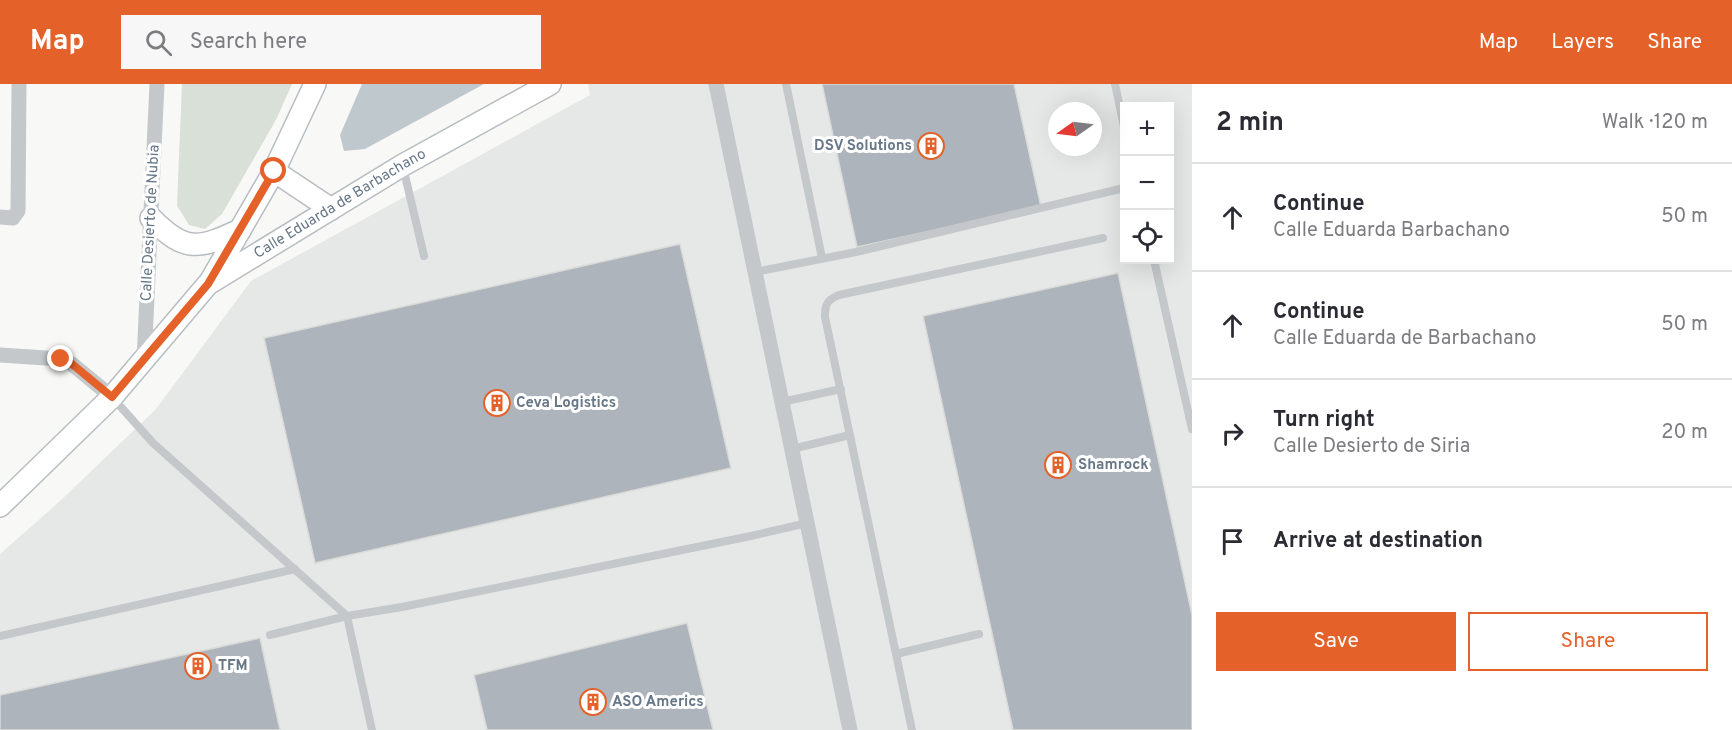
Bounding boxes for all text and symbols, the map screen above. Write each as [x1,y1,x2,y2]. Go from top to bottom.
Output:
search box [121,15,541,69]
text: Map [30,24,85,60]
icon: search [142,26,175,59]
text: Search here [190,29,307,56]
text: Map [1479,29,1518,56]
text: Layers [1551,29,1614,56]
text: Share [1647,29,1702,56]
north arrow [1048,102,1102,156]
map controls [1120,102,1174,264]
button: + [1120,102,1174,156]
text: 2 min [1216,107,1284,140]
text: Walk · 120 m [1602,110,1708,136]
building icon: DSV Solutions [916,131,946,161]
place label: DSV Solutions [814,137,912,156]
street label: Calle Desierto de Nubia [137,144,165,302]
street label: Calle Eduarda de Barbachano [250,145,429,263]
button: − [1120,156,1174,210]
route start [260,157,286,183]
text: Continue [1273,191,1364,218]
icon: ahead [1216,201,1249,234]
text: 50 m [1661,204,1708,230]
button: locate [1120,210,1174,264]
text: Calle Eduarda Barbachano [1273,218,1510,244]
text: Continue [1273,299,1364,326]
icon: ahead [1216,309,1249,342]
text: 50 m [1661,312,1708,338]
text: Calle Eduarda de Barbachano [1273,326,1537,352]
route end [47,345,73,371]
building icon: Ceva Logistics [482,388,512,418]
place label: Ceva Logistics [516,394,616,413]
text: Turn right [1273,407,1375,434]
icon: right [1216,417,1249,450]
text: 20 m [1661,420,1708,446]
text: Calle Desierto de Siria [1273,434,1470,460]
building icon: Shamrock [1043,450,1073,480]
place label: Shamrock [1078,456,1149,475]
icon: arrive [1216,525,1249,558]
text: Arrive at destination [1273,528,1483,555]
button: Save [1216,612,1456,671]
button: Share [1468,612,1708,671]
building icon: TFM [183,651,213,681]
place label: TFM [218,657,248,676]
building icon: ASO Americs [578,687,608,717]
place label: ASO Americs [612,693,704,712]

